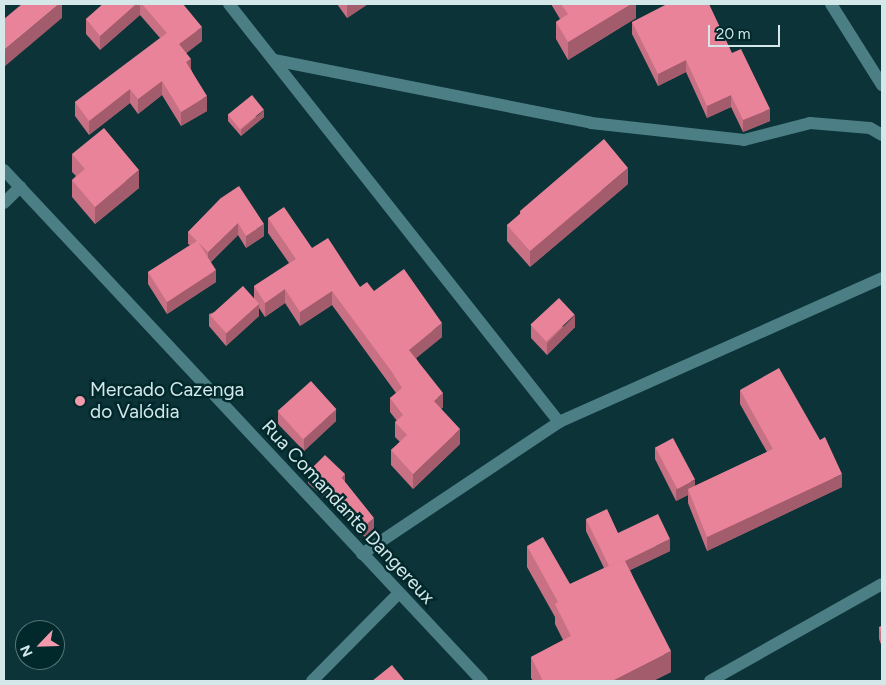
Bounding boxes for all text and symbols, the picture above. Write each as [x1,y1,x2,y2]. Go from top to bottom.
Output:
scale bar [711,15,784,47]
text: 20 m [716,25,750,43]
place label: Mercado Cazenga do Valódia [90,379,244,423]
marker: Mercado Cazenga do Valódia [74,395,86,407]
street label: Rua Comandante Dangereux [257,415,439,609]
north arrow [15,620,65,670]
text: N [17,643,37,659]

